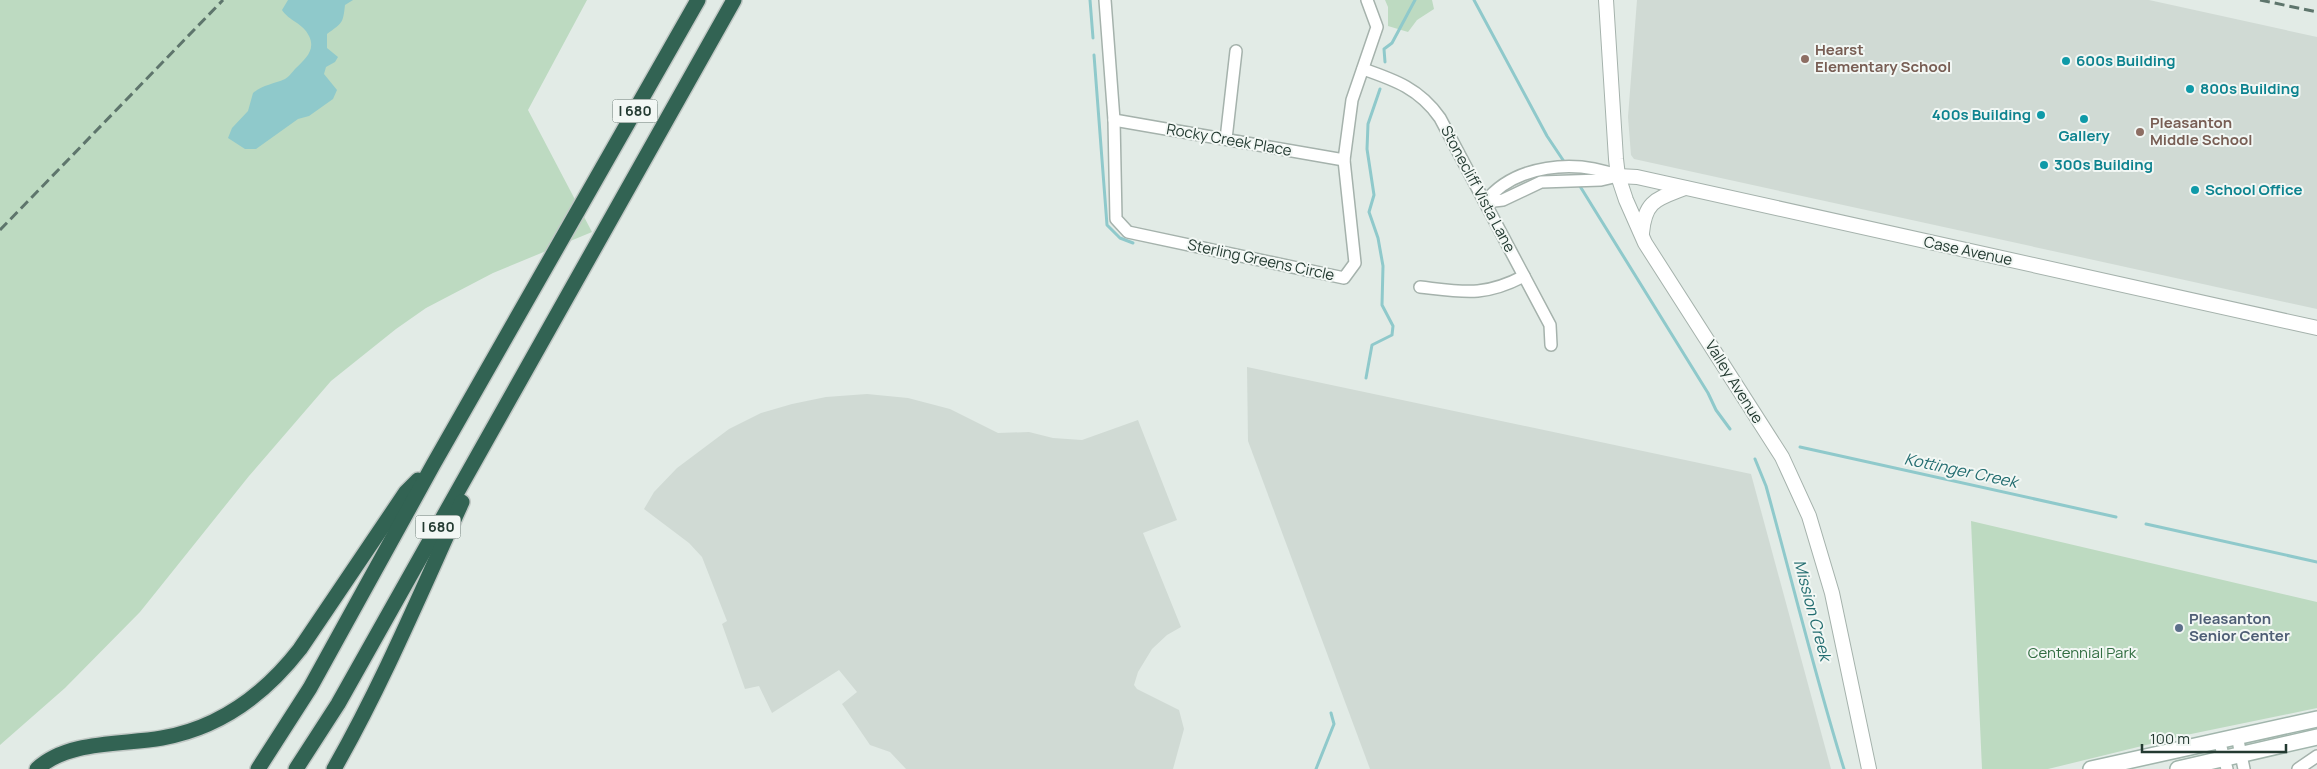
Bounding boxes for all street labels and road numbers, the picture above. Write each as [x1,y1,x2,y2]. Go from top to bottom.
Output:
road number: I 680 [612,100,658,122]
street label: Rocky Creek Place [1165,118,1294,161]
street label: Stonecliff Vista Lane [1436,122,1521,256]
street label: Case Avenue [1922,231,2015,270]
street label: Sterling Greens Circle [1186,234,1337,285]
street label: Valley Avenue [1700,336,1769,428]
road number: I 680 [416,516,460,538]

